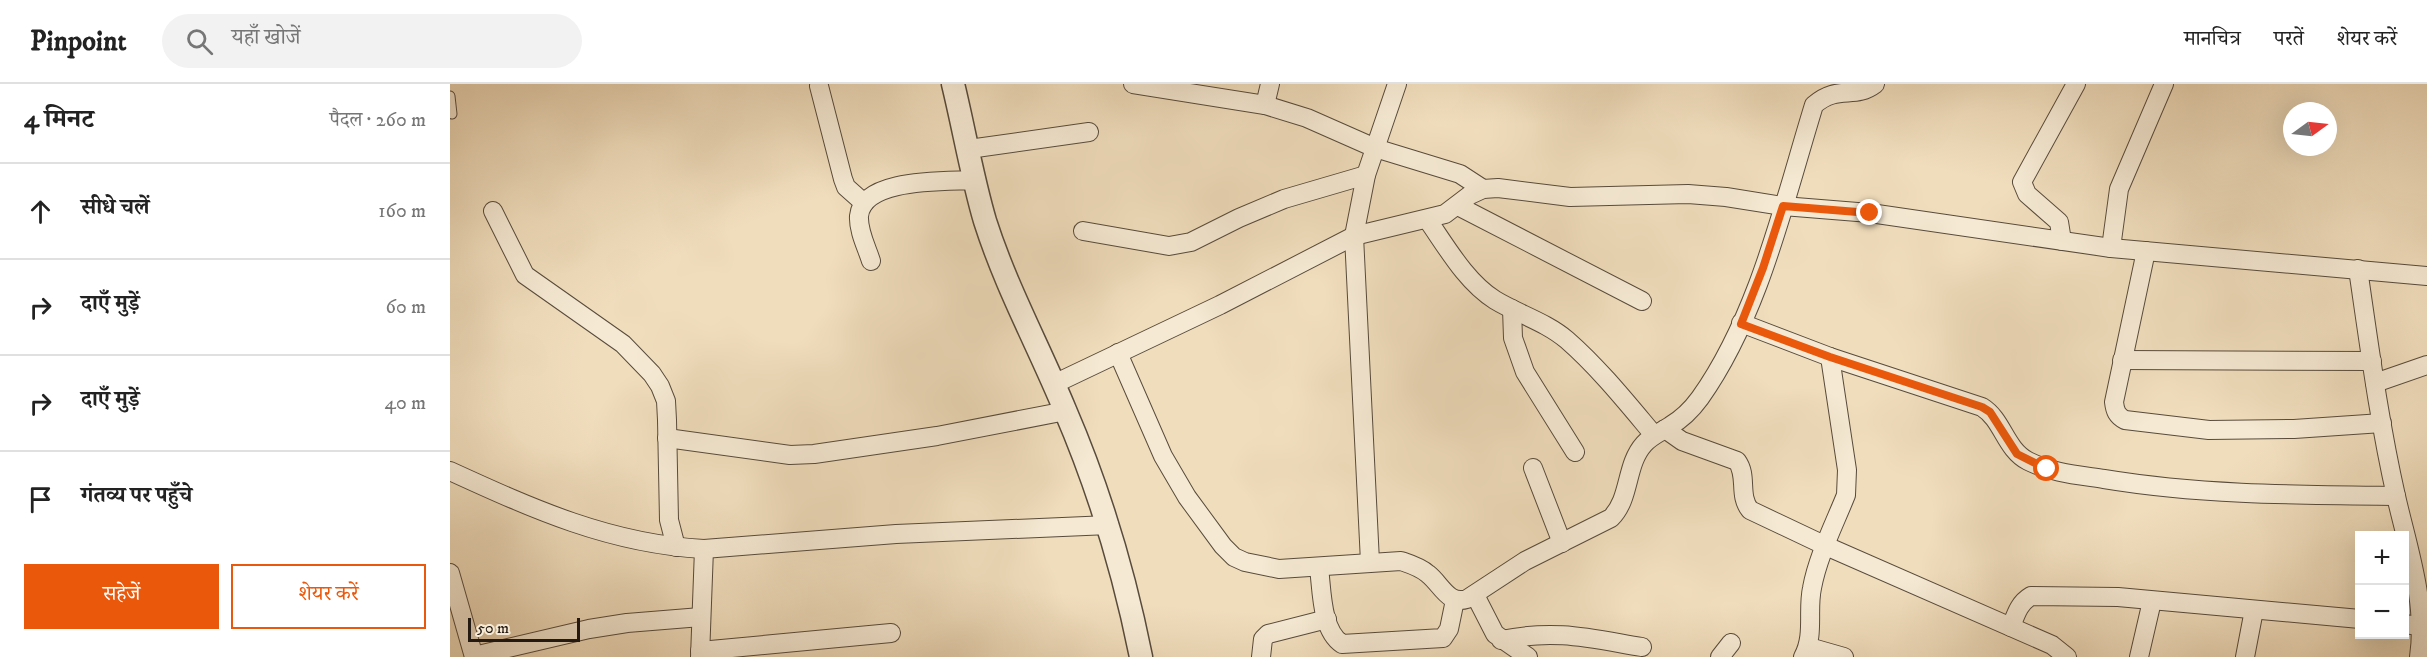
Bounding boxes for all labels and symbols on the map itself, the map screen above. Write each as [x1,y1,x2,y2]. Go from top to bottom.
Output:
north arrow [2283,102,2337,156]
route end [1856,199,1882,225]
route start [2033,455,2059,481]
scale bar [468,615,580,642]

